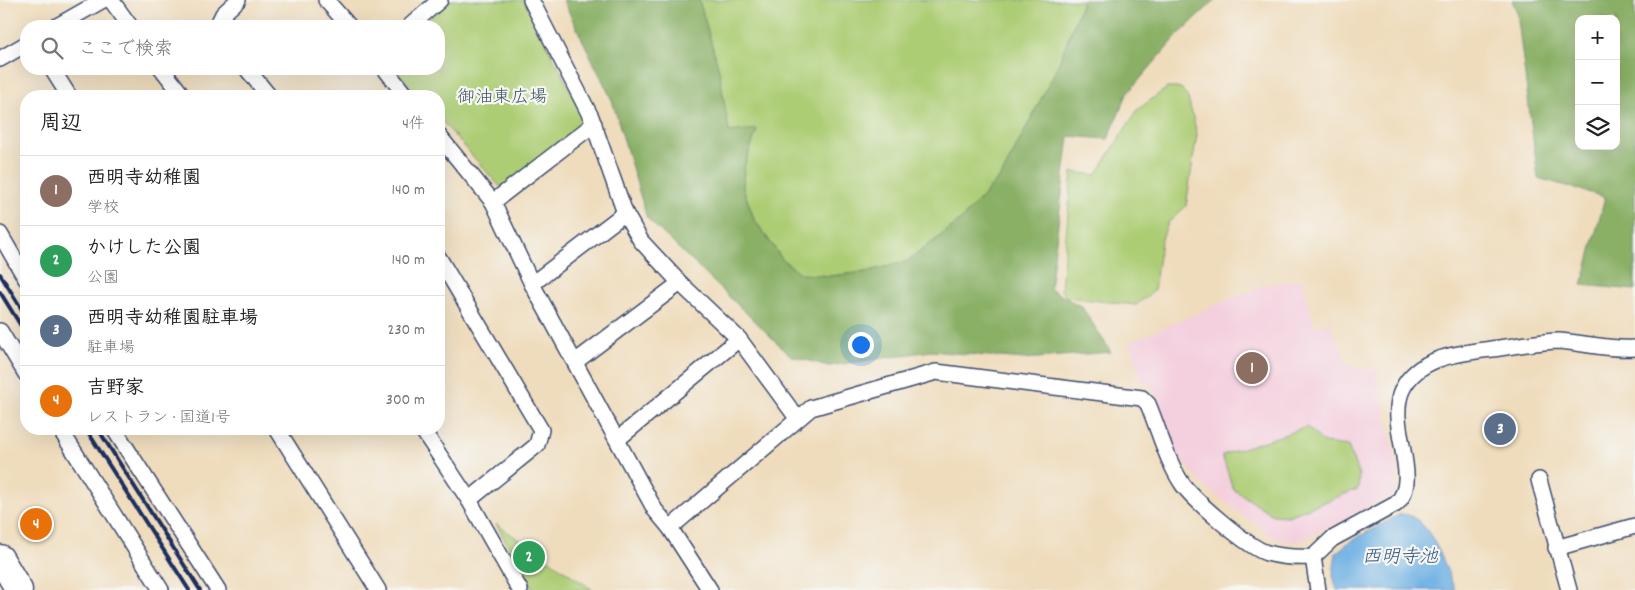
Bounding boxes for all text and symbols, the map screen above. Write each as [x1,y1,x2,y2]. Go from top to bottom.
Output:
map controls [1575,15,1620,150]
button: + [1575,15,1620,60]
search box [20,20,445,75]
icon: search [38,34,66,62]
text: ここで検索 [78,37,173,64]
button: − [1575,60,1620,105]
park label: 御油東広場 [457,86,547,111]
button: layers [1575,105,1620,150]
text: 周辺 [40,110,82,140]
text: 4件 [402,113,425,136]
text: 西明寺幼稚園 [87,166,201,193]
text: 1 [54,179,58,202]
text: 140 m [391,179,425,202]
text: 学校 [87,197,119,220]
text: かけした公園 [87,236,201,263]
text: 2 [53,249,60,272]
text: 140 m [391,249,425,272]
text: 公園 [87,267,119,290]
text: 西明寺幼稚園駐車場 [87,306,258,333]
text: 3 [52,319,60,342]
text: 230 m [388,319,425,342]
your location [848,332,874,358]
text: 駐車場 [87,337,135,360]
pin: 1 [1236,349,1268,387]
text: 吉野家 [87,376,144,403]
text: 4 [53,389,59,412]
text: 300 m [386,389,425,412]
text: レストラン · 国道1号 [87,407,231,430]
pin: 3 [1484,410,1516,448]
pin: 4 [20,505,52,543]
pin: 2 [513,538,545,576]
water label: 西明寺池 [1362,545,1439,572]

